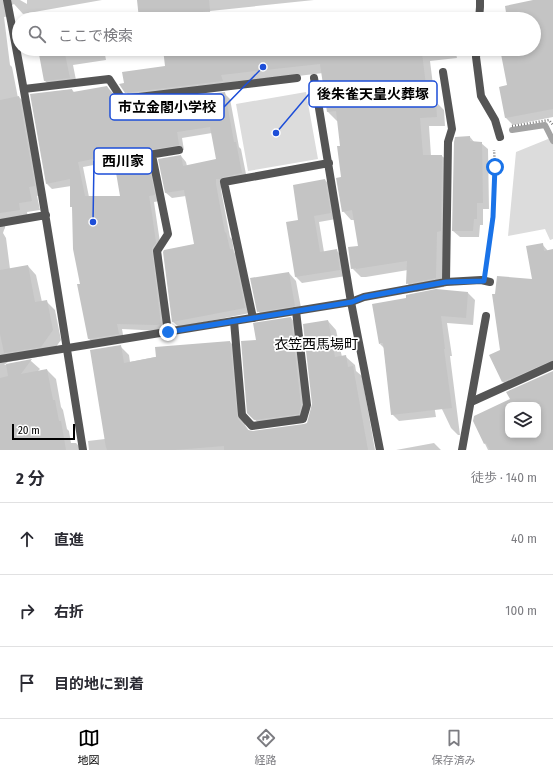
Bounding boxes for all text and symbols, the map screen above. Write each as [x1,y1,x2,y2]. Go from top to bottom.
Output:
search box [12,12,541,56]
icon: search [26,23,48,45]
text: ここで検索 [58,27,133,45]
callout: 後朱雀天皇火葬塚 [309,81,437,107]
text: 後朱雀天皇火葬塚 [317,86,429,103]
callout: 市立金閣小学校 [110,94,224,120]
text: 市立金閣小学校 [118,99,216,116]
callout: 西川家 [94,148,152,174]
text: 西川家 [102,153,144,170]
route start [486,158,504,176]
route end [159,323,177,341]
district label: 衣笠西馬場町 [274,336,358,353]
map controls [505,402,541,438]
button: layers [505,402,541,438]
scale bar [12,422,75,441]
text: 20 m [18,424,40,437]
text: 2 分 [16,468,44,489]
text: 徒歩 · 140 m [471,470,537,485]
icon: ahead [16,528,38,550]
text: 直進 [54,531,84,549]
text: 40 m [511,531,537,546]
icon: right [16,600,38,622]
text: 右折 [54,603,84,621]
text: 100 m [505,603,537,618]
icon: arrive [16,672,38,694]
text: 目的地に到着 [54,675,144,693]
tab: 地図 [78,727,100,767]
tab: 経路 [255,727,277,767]
tab: 保存済み [432,727,476,767]

